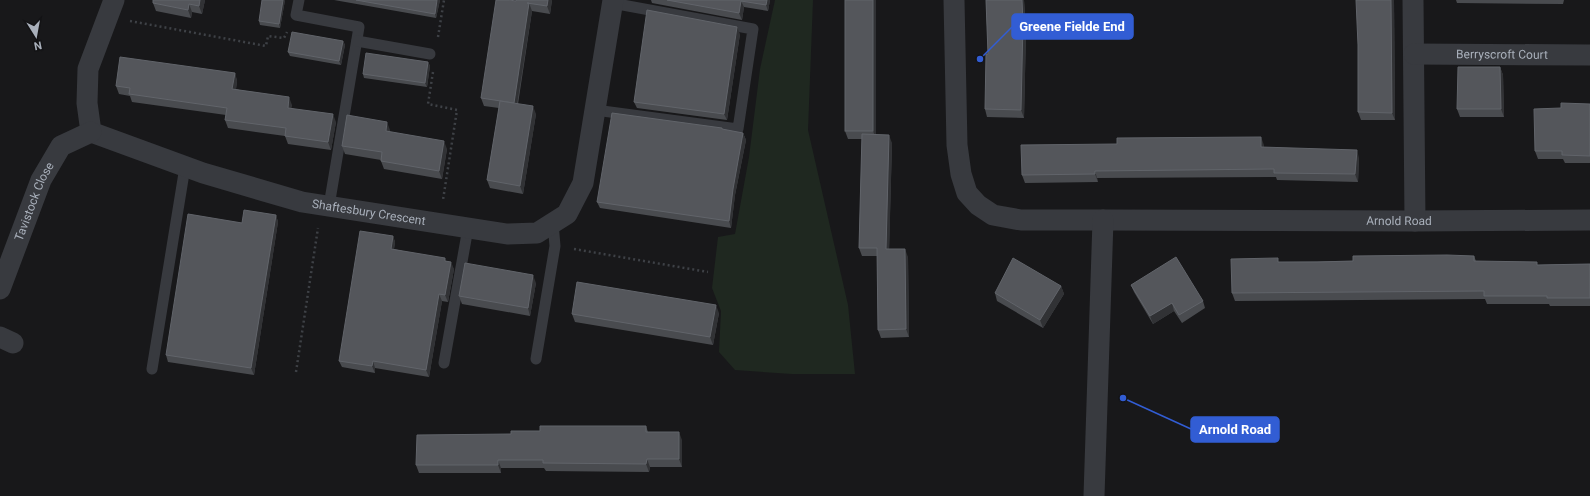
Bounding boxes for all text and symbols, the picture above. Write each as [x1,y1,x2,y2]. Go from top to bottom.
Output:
callout: Greene Fielde End [1012,14,1133,39]
north arrow [16,16,56,56]
text: Greene Fielde End [1019,19,1125,34]
text: N [33,38,43,52]
street label: Berryscroft Court [1456,47,1548,62]
street label: Tavistock Close [12,160,57,243]
street label: Shaftesbury Crescent [311,197,427,228]
street label: Arnold Road [1366,214,1432,228]
callout: Arnold Road [1191,417,1279,442]
text: Arnold Road [1199,422,1271,437]

